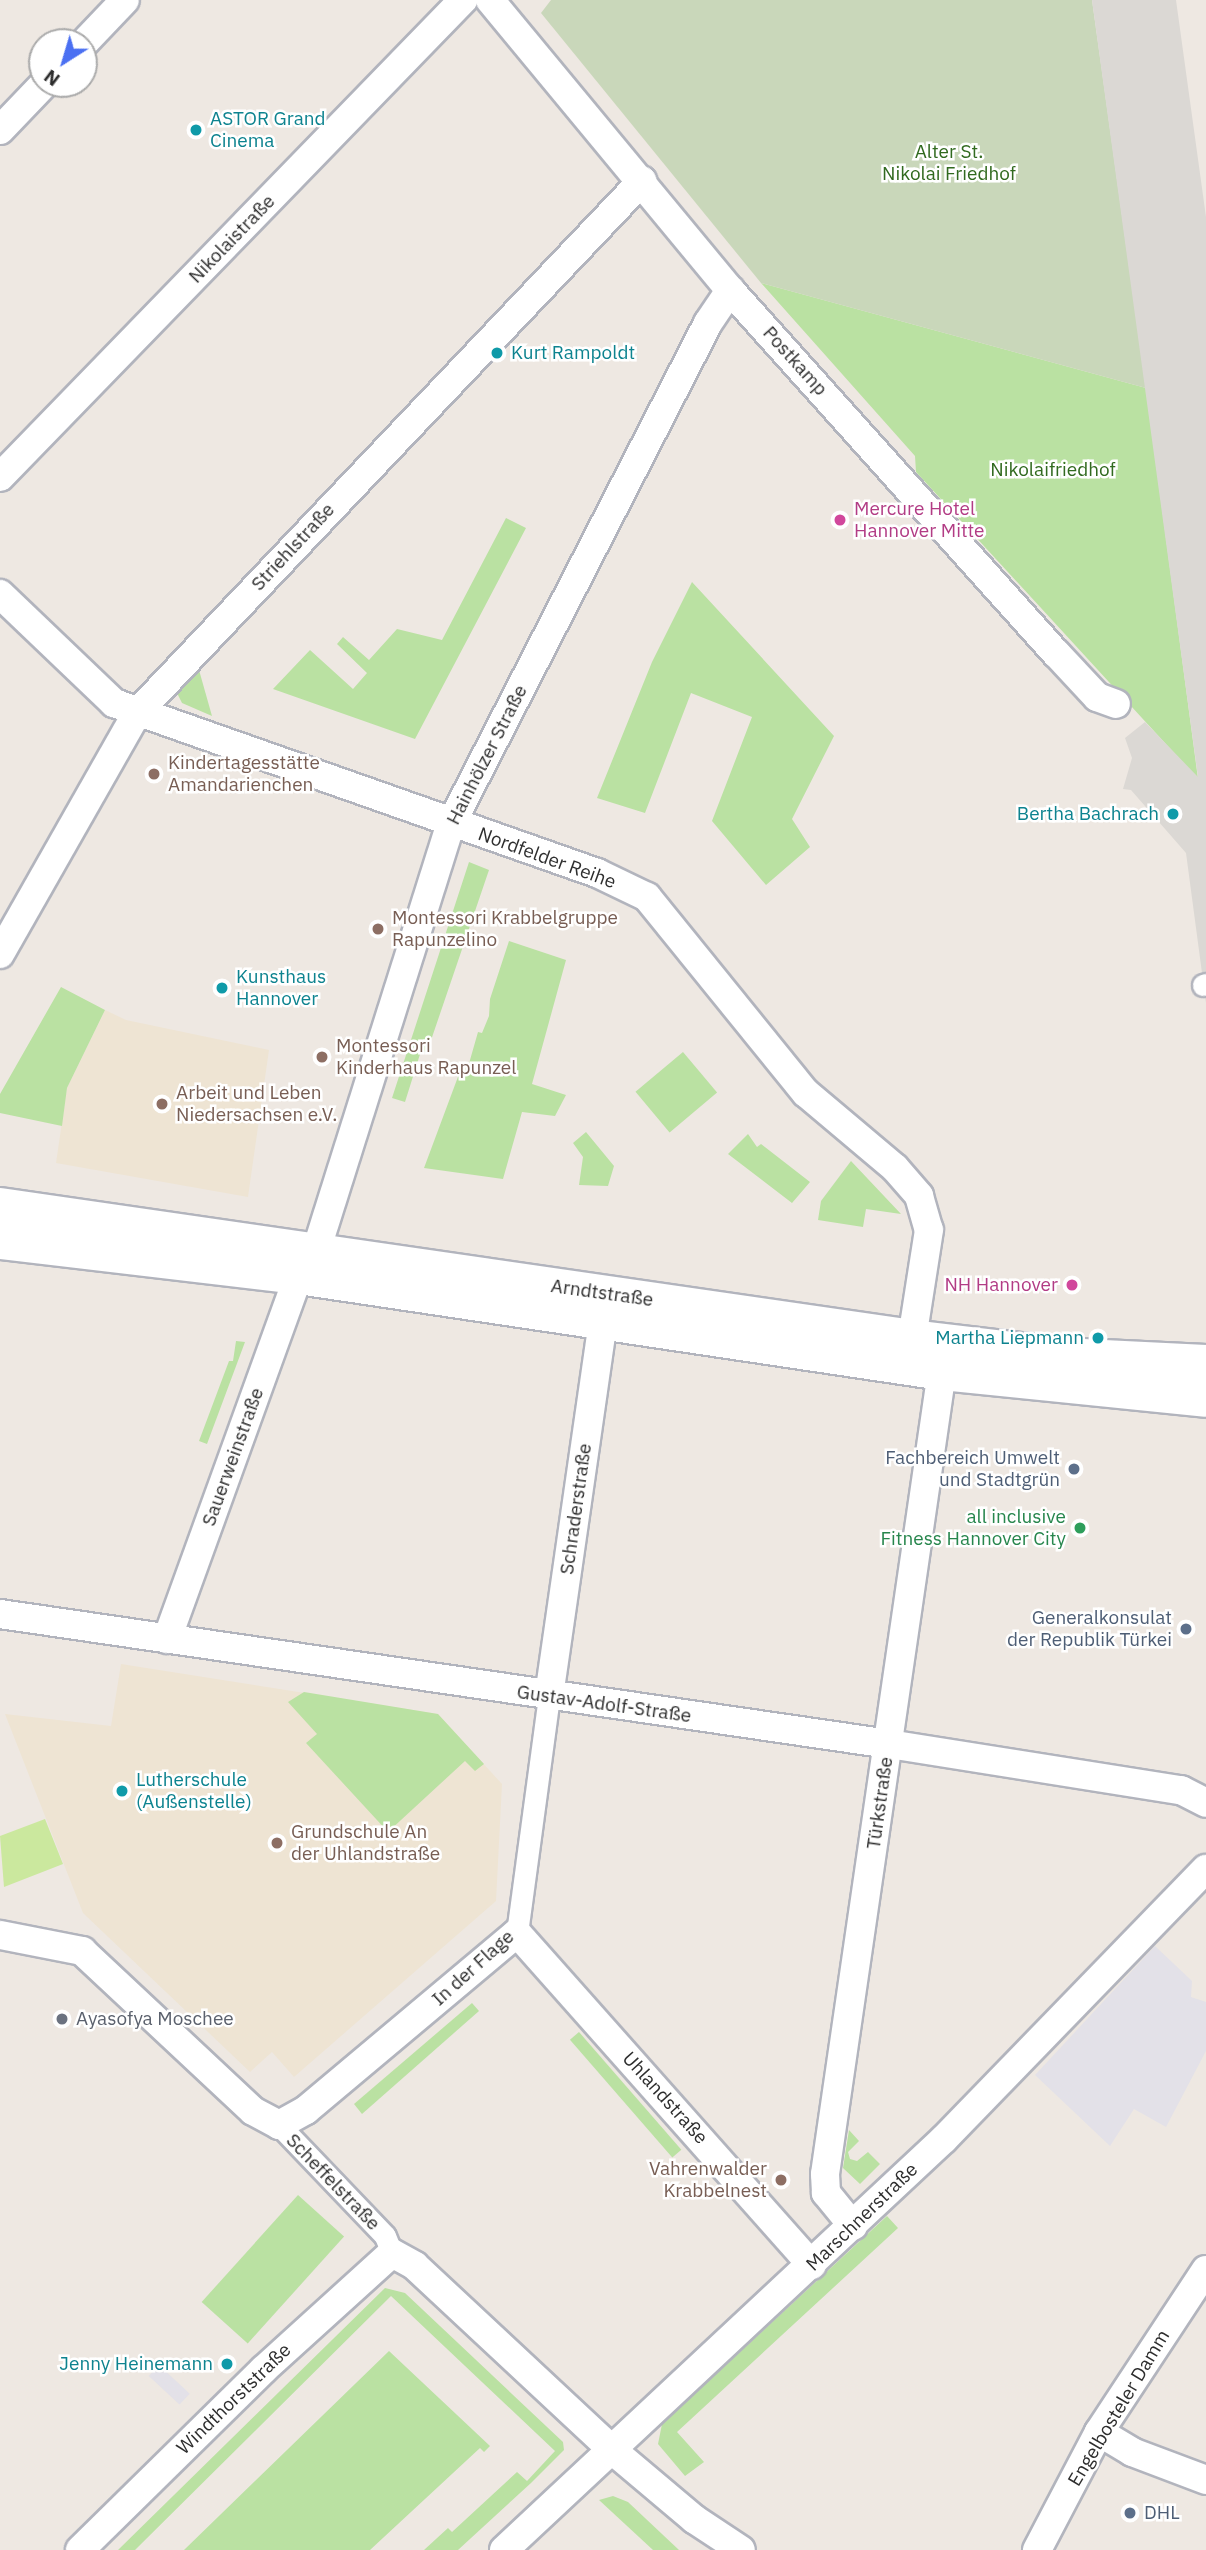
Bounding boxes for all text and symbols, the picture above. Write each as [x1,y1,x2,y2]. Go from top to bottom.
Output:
north arrow [28,28,98,98]
text: N [39,64,64,92]
place label: ASTOR Grand Cinema [210,108,326,152]
marker: ASTOR Grand Cinema [188,122,204,138]
park label: Alter St. Nikolai Friedhof [882,141,1016,185]
street label: Nikolaistraße [184,190,280,288]
street label: Postkamp [758,322,832,400]
place label: Kurt Rampoldt [511,342,635,364]
marker: Kurt Rampoldt [489,345,505,361]
park label: Nikolaifriedhof [990,459,1116,481]
place label: Mercure Hotel Hannover Mitte [854,498,984,542]
street label: Striehlstraße [247,499,339,595]
marker: Mercure Hotel Hannover Mitte [832,512,848,528]
street label: Hainhölzer Straße [442,681,532,829]
place label: Kindertagesstätte Amandarienchen [168,752,320,796]
marker: Kindertagesstätte Amandarienchen [146,766,162,782]
place label: Bertha Bachrach [1017,803,1159,825]
marker: Bertha Bachrach [1165,806,1181,822]
street label: Nordfelder Reihe [475,823,619,893]
place label: Montessori Krabbelgruppe Rapunzelino [392,907,618,951]
marker: Montessori Krabbelgruppe Rapunzelino [370,921,386,937]
place label: Kunsthaus Hannover [236,966,326,1010]
marker: Kunsthaus Hannover [214,980,230,996]
place label: Montessori Kinderhaus Rapunzel [336,1035,516,1079]
marker: Montessori Kinderhaus Rapunzel [314,1049,330,1065]
place label: Arbeit und Leben Niedersachsen e.V. [176,1082,337,1126]
marker: Arbeit und Leben Niedersachsen e.V. [154,1096,170,1112]
place label: NH Hannover [944,1274,1058,1296]
street label: Arndtstraße [549,1275,655,1311]
marker: NH Hannover [1064,1277,1080,1293]
place label: Martha Liepmann [935,1327,1084,1349]
marker: Martha Liepmann [1090,1330,1106,1346]
street label: Sauerweinstraße [197,1385,269,1529]
street label: Schraderstraße [556,1442,596,1576]
place label: Fachbereich Umwelt und Stadtgrün [885,1447,1060,1491]
marker: Fachbereich Umwelt und Stadtgrün [1066,1461,1082,1477]
place label: all inclusive Fitness Hannover City [880,1506,1066,1550]
marker: all inclusive Fitness Hannover City [1072,1520,1088,1536]
place label: Generalkonsulat der Republik Türkei [1007,1607,1172,1651]
marker: Generalkonsulat der Republik Türkei [1178,1621,1194,1637]
street label: Gustav-Adolf-Straße [515,1680,693,1728]
street label: Türkstraße [862,1755,898,1851]
place label: Lutherschule (Außenstelle) [136,1769,252,1813]
marker: Lutherschule (Außenstelle) [114,1783,130,1799]
place label: Grundschule An der Uhlandstraße [291,1821,440,1865]
marker: Grundschule An der Uhlandstraße [269,1835,285,1851]
street label: In der Flage [427,1925,519,2011]
place label: Ayasofya Moschee [76,2008,234,2030]
marker: Ayasofya Moschee [54,2011,70,2027]
street label: Uhlandstraße [618,2047,712,2149]
street label: Scheffelstraße [281,2129,385,2235]
place label: Vahrenwalder Krabbelnest [649,2158,767,2202]
street label: Marschnerstraße [802,2158,922,2276]
marker: Vahrenwalder Krabbelnest [773,2172,789,2188]
street label: Engelbosteler Damm [1063,2326,1175,2490]
street label: Windthorststraße [172,2339,296,2459]
place label: Jenny Heinemann [59,2353,213,2375]
marker: Jenny Heinemann [219,2356,235,2372]
place label: DHL [1144,2502,1180,2524]
marker: DHL [1122,2505,1138,2521]

